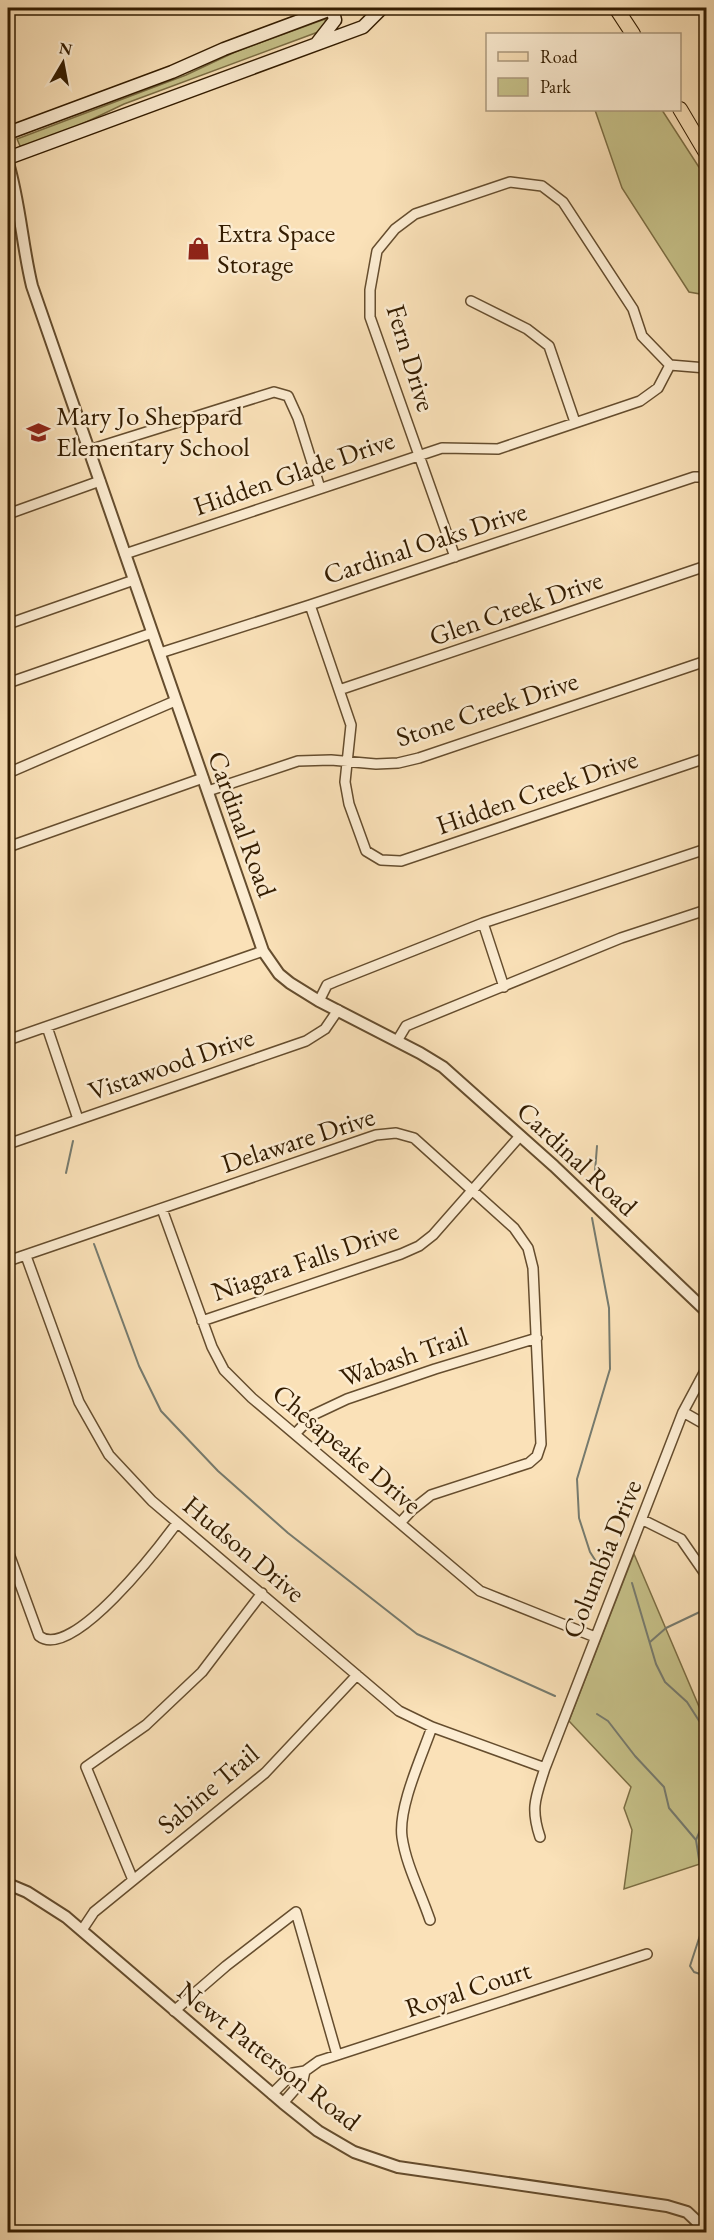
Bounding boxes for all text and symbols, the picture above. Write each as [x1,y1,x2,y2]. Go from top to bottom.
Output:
north arrow [33,33,93,93]
legend [486,33,681,111]
text: N [57,37,74,60]
text: Road [540,45,579,68]
text: Park [540,75,571,98]
place label: Extra Space Storage [217,215,335,281]
shop icon: Extra Space Storage [186,236,212,262]
street label: Fern Drive [379,300,444,416]
place label: Mary Jo Sheppard Elementary School [56,398,250,464]
school or university icon: Mary Jo Sheppard Elementary School [25,419,51,445]
street label: Hidden Glade Drive [189,422,399,523]
street label: Cardinal Oaks Drive [319,493,531,592]
street label: Glen Creek Drive [425,562,607,654]
street label: Stone Creek Drive [391,663,582,754]
street label: Hidden Creek Drive [432,741,642,842]
street label: Cardinal Road [200,746,285,902]
street label: Vistawood Drive [83,1019,258,1108]
street label: Cardinal Road [510,1094,645,1224]
street label: Delaware Drive [217,1098,379,1181]
street label: Niagara Falls Drive [207,1212,403,1309]
street label: Wabash Trail [335,1318,473,1395]
street label: Chesapeake Drive [265,1376,429,1521]
street label: Columbia Drive [554,1474,649,1643]
street label: Hudson Drive [176,1487,313,1610]
street label: Sabine Trail [150,1736,266,1841]
street label: Royal Court [400,1952,536,2025]
street label: Newt Patterson Road [171,1973,368,2138]

